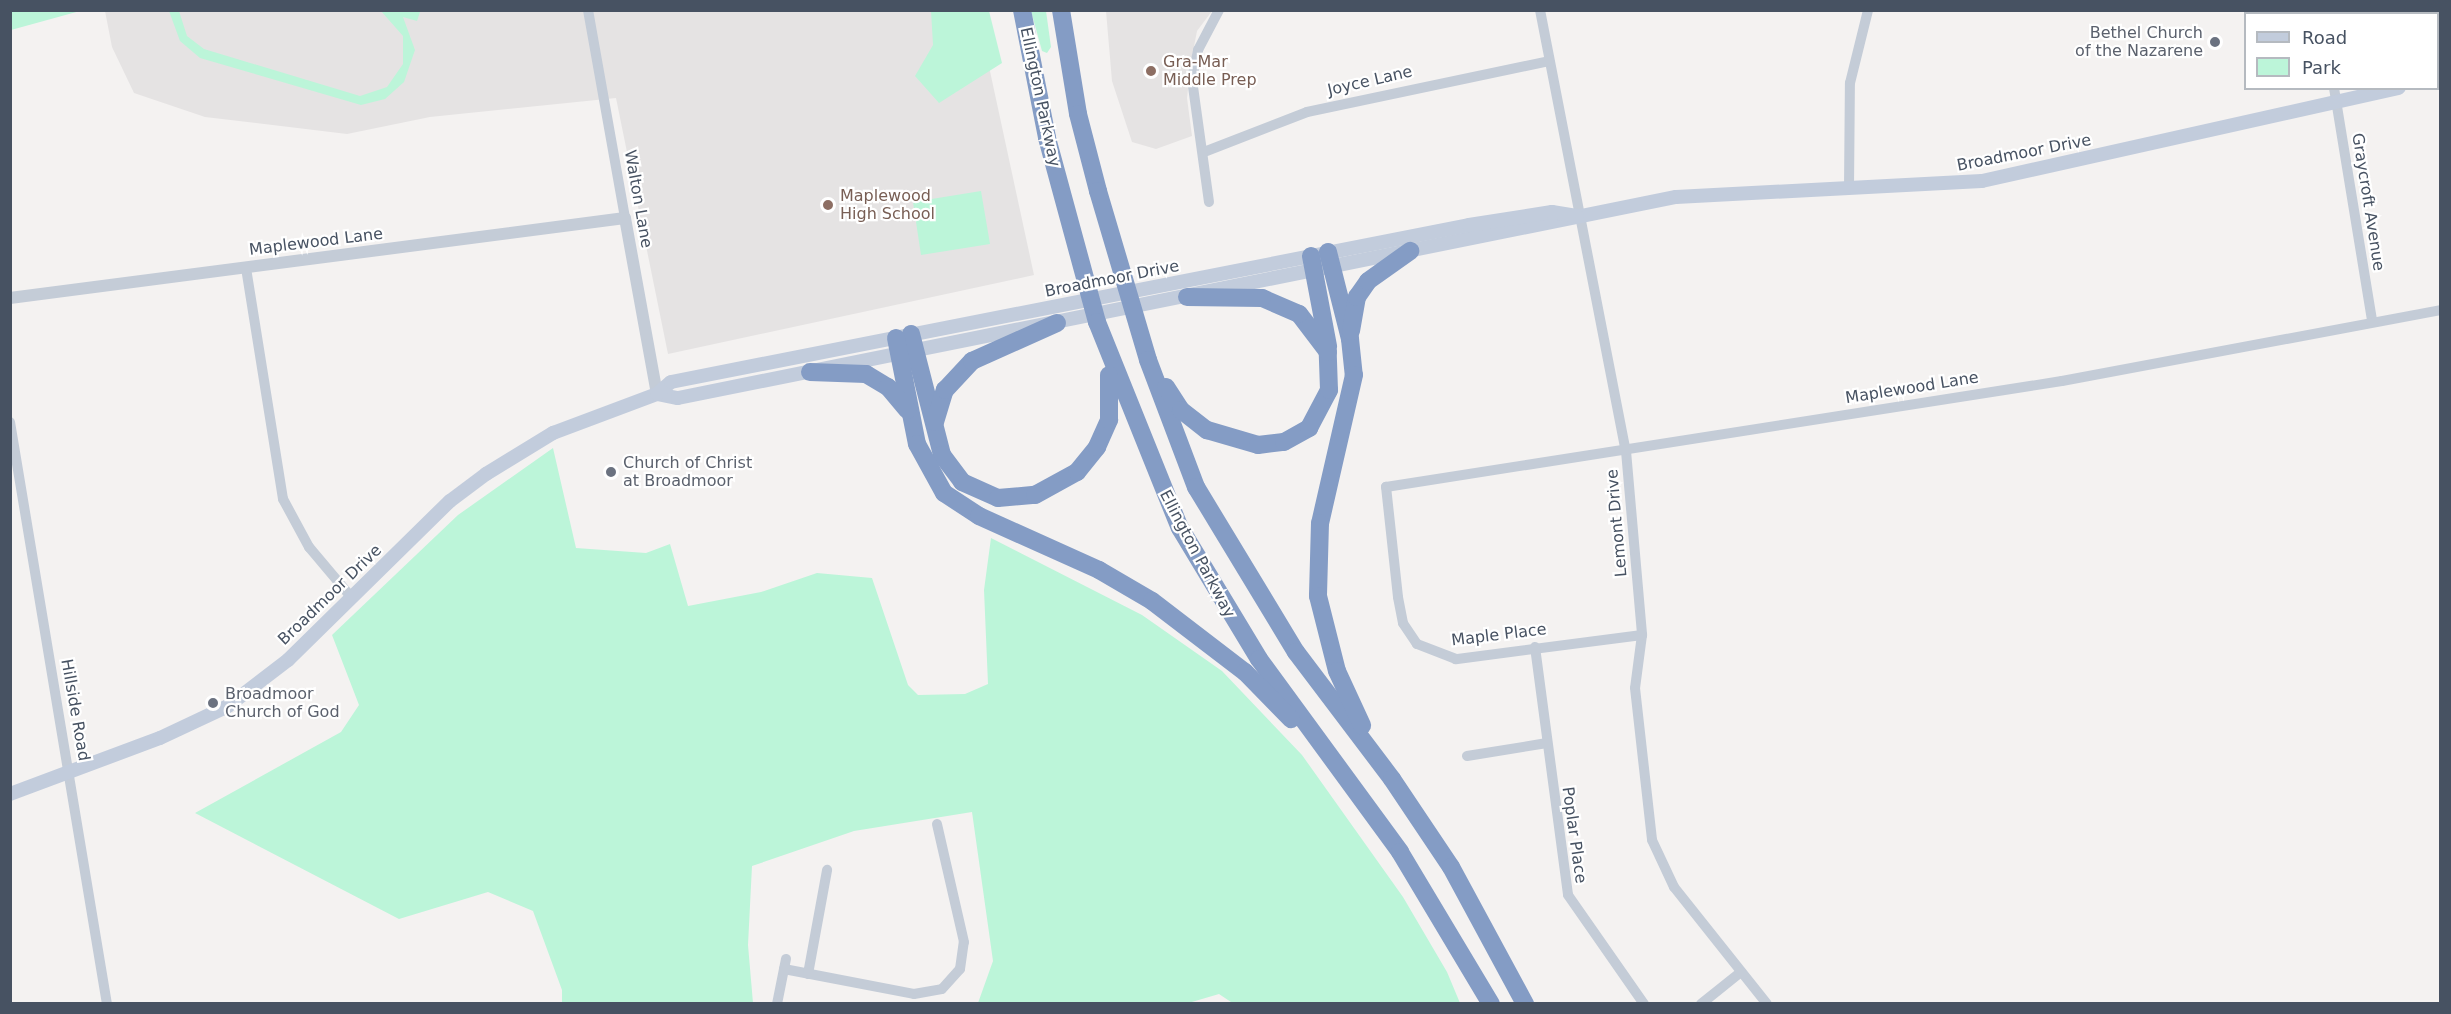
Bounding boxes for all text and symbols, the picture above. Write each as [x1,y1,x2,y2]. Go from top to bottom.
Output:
legend [2244,12,2439,90]
place label: Bethel Church of the Nazarene [2075,23,2203,61]
street label: Ellington Parkway [1016,26,1064,168]
text: Road [2302,27,2347,48]
marker: Bethel Church of the Nazarene [2208,35,2222,49]
place label: Gra-Mar Middle Prep [1163,52,1257,90]
text: Park [2302,57,2341,78]
street label: Joyce Lane [1326,62,1414,100]
marker: Gra-Mar Middle Prep [1144,64,1158,78]
street label: Broadmoor Drive [1955,131,2093,175]
street label: Graycroft Avenue [2348,132,2388,272]
street label: Walton Lane [620,149,656,249]
place label: Maplewood High School [840,186,935,224]
marker: Maplewood High School [821,198,835,212]
street label: Maplewood Lane [248,224,384,260]
street label: Broadmoor Drive [1043,257,1181,301]
street label: Maplewood Lane [1844,368,1980,408]
place label: Church of Christ at Broadmoor [623,453,752,491]
marker: Church of Christ at Broadmoor [604,465,618,479]
street label: Lemont Drive [1603,468,1631,578]
street label: Ellington Parkway [1155,487,1239,621]
street label: Broadmoor Drive [274,541,386,649]
street label: Maple Place [1450,620,1548,650]
street label: Hillside Road [57,657,93,763]
place label: Broadmoor Church of God [225,684,340,722]
marker: Broadmoor Church of God [206,696,220,710]
street label: Poplar Place [1558,785,1590,885]

